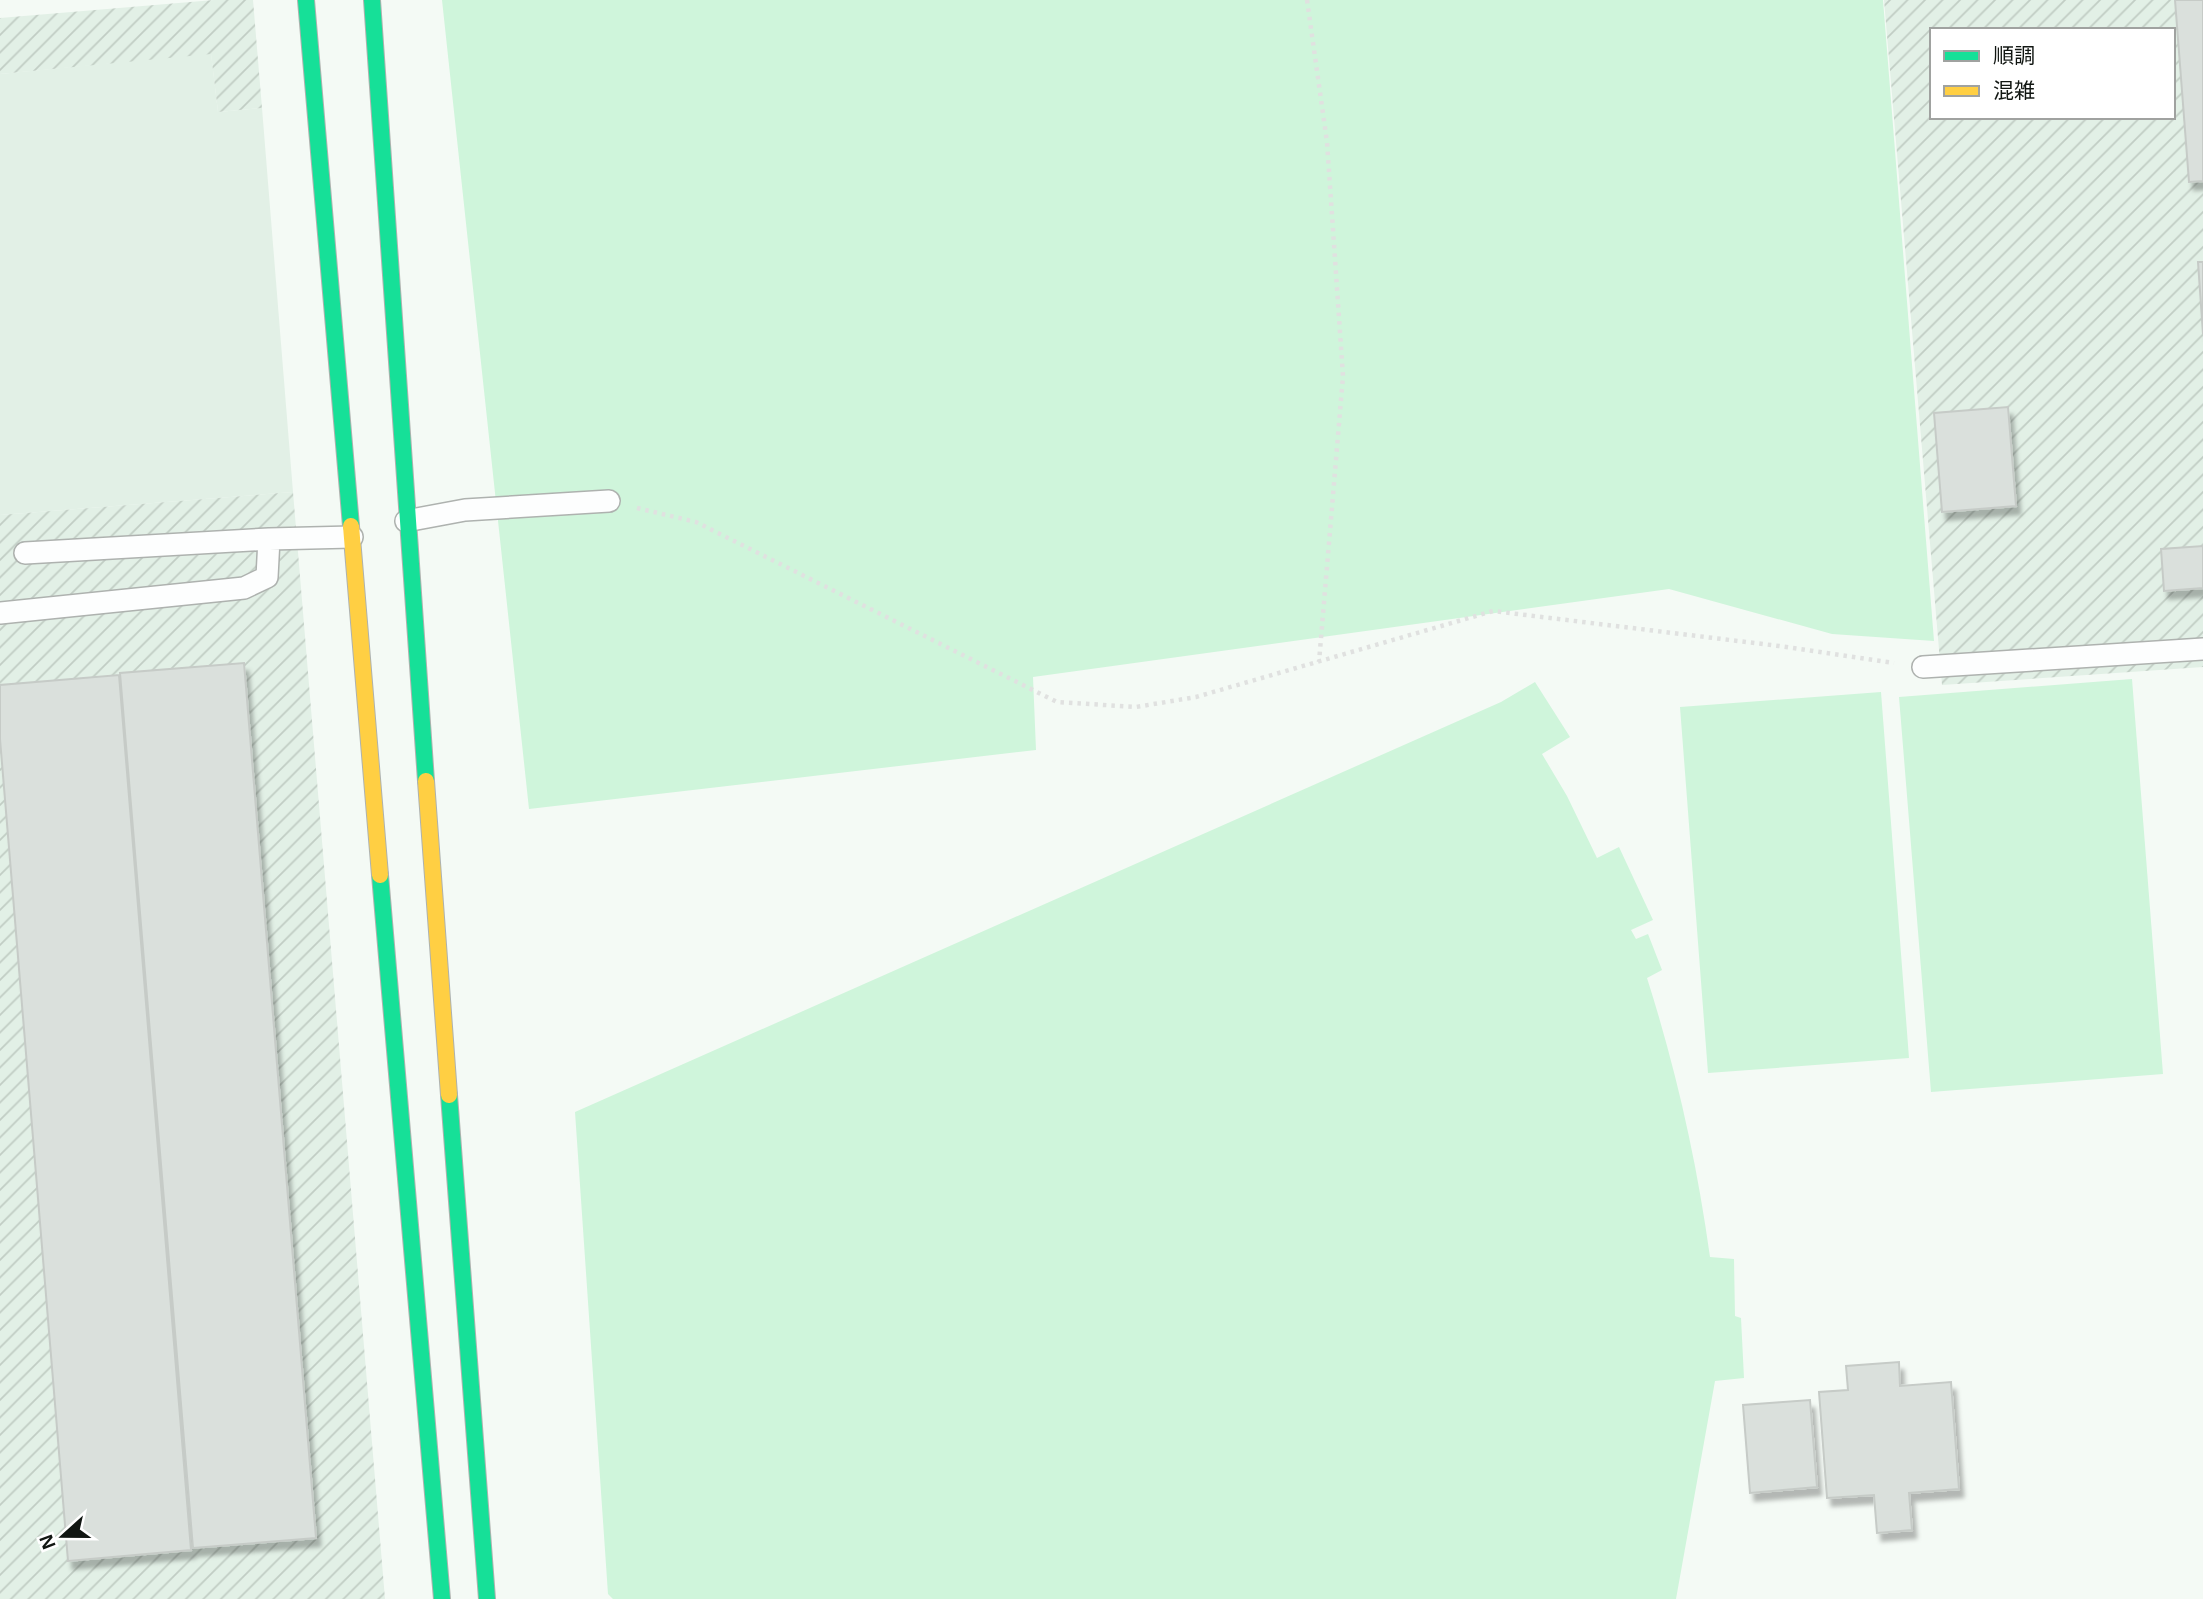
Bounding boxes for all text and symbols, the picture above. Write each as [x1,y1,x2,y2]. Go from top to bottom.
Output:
legend [1930,28,2175,119]
text: 順調 [1993,44,2035,67]
text: 混雑 [1993,79,2035,102]
north arrow [28,1501,98,1571]
text: N [35,1532,60,1552]

